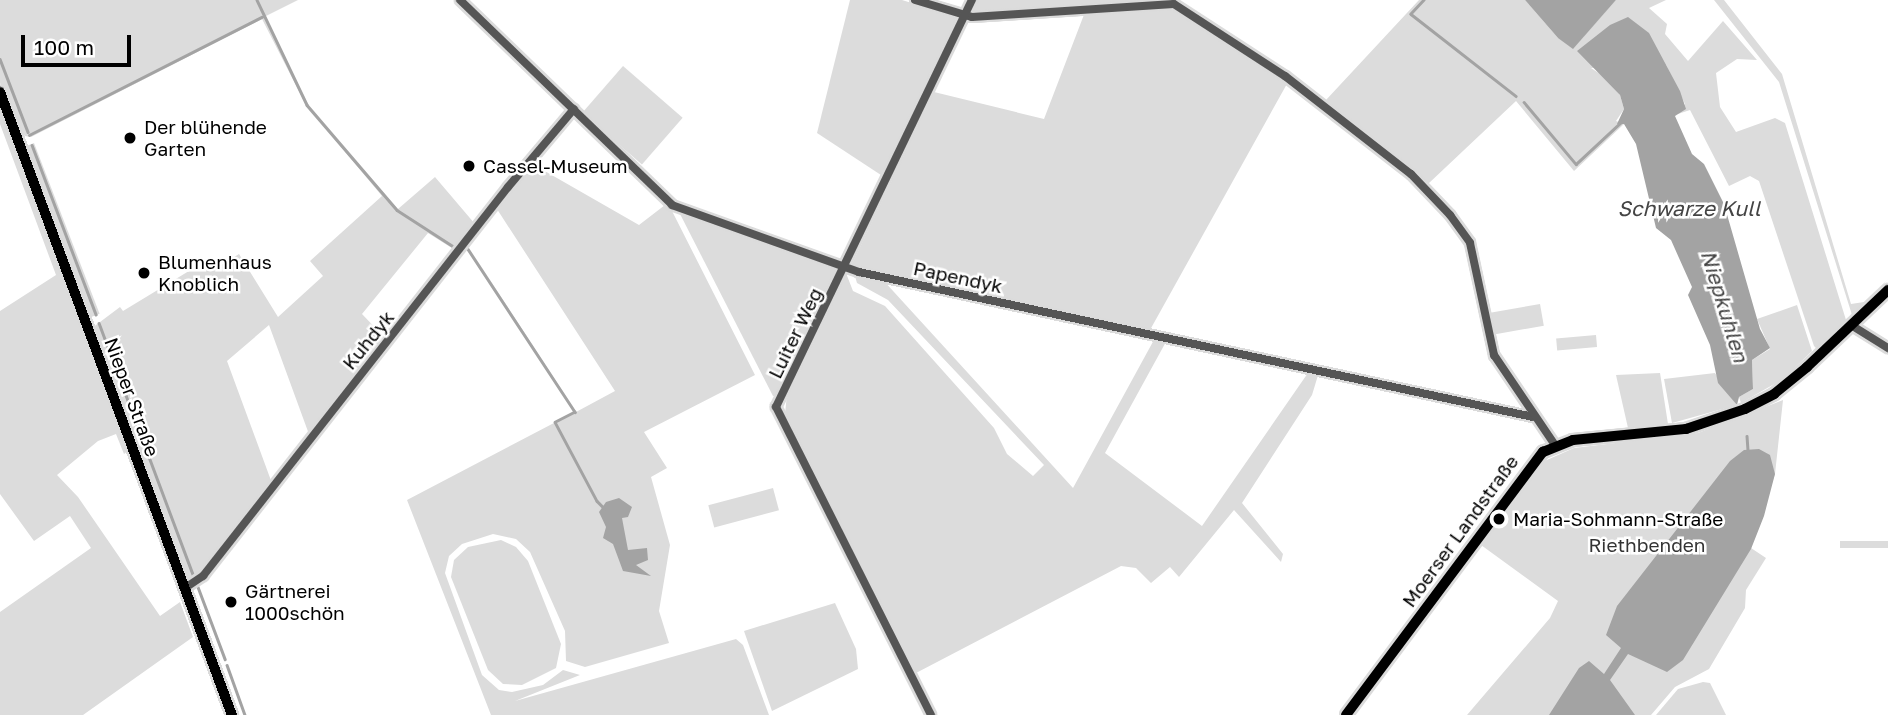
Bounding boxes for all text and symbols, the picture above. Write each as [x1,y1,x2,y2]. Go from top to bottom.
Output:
scale bar [24,21,135,65]
text: 100 m [34,34,94,60]
place label: Der blühende Garten [144,116,267,160]
marker: Der blühende Garten [122,130,138,146]
place label: Cassel-Museum [483,155,628,177]
marker: Cassel-Museum [461,158,477,174]
water label: Schwarze Kull [1618,195,1760,221]
water label: Niepkuhlen [1696,247,1754,365]
place label: Blumenhaus Knoblich [158,251,272,295]
street label: Papendyk [911,256,1005,298]
marker: Blumenhaus Knoblich [136,265,152,281]
street label: Luiter Weg [763,284,827,382]
street label: Kuhdyk [337,306,399,374]
street label: Nieper Straße [100,334,164,460]
street label: Moerser Landstraße [1397,451,1523,611]
place label: Maria-Sohmann-Straße [1513,508,1723,530]
marker: Maria-Sohmann-Straße [1491,511,1507,527]
park label: Riethbenden [1588,534,1706,556]
place label: Gärtnerei 1000schön [245,580,345,624]
marker: Gärtnerei 1000schön [223,594,239,610]

